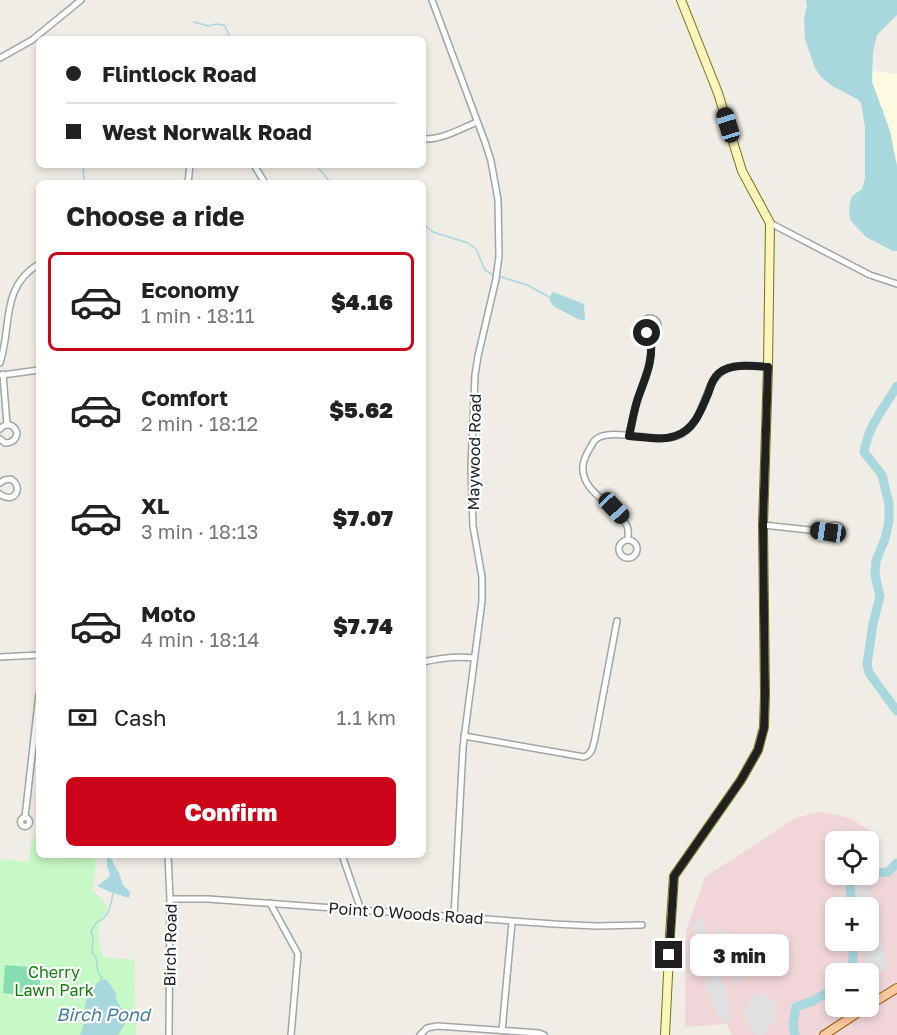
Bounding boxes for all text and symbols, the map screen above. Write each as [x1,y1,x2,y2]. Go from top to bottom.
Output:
text: Flintlock Road [102,60,256,87]
car [714,105,742,145]
text: West Norwalk Road [102,118,312,145]
text: Choose a ride [66,200,245,232]
icon: car [69,275,123,329]
text: Economy [141,276,239,303]
text: $4.16 [331,288,393,315]
text: 1 min · 18:11 [141,303,254,327]
route start [633,319,660,346]
icon: car [69,383,123,437]
text: Comfort [141,384,228,411]
street label: Maywood Road [463,393,485,511]
text: $5.62 [329,396,393,423]
text: 2 min · 18:12 [141,411,258,435]
car [595,489,633,527]
icon: car [69,491,123,545]
text: XL [141,492,169,519]
text: $7.07 [332,504,393,531]
text: 3 min · 18:13 [141,519,258,543]
car [809,521,847,543]
icon: car [69,599,123,653]
text: Moto [141,600,196,627]
text: $7.74 [333,612,393,639]
text: 4 min · 18:14 [141,627,259,651]
icon: cash [66,701,99,734]
text: Cash [114,704,167,731]
text: 1.1 km [337,705,396,729]
button: Confirm [66,777,396,846]
map controls [825,831,879,1017]
button: locate [825,831,879,885]
button: + [825,897,879,951]
street label: Point O Woods Road [328,898,484,928]
street label: Birch Road [159,903,181,987]
callout: 3 min [690,934,789,976]
route end [655,941,682,968]
text: 3 min [713,943,766,967]
park label: Cherry Lawn Park [14,962,94,1000]
button: − [825,963,879,1017]
water label: Birch Pond [56,1003,152,1025]

